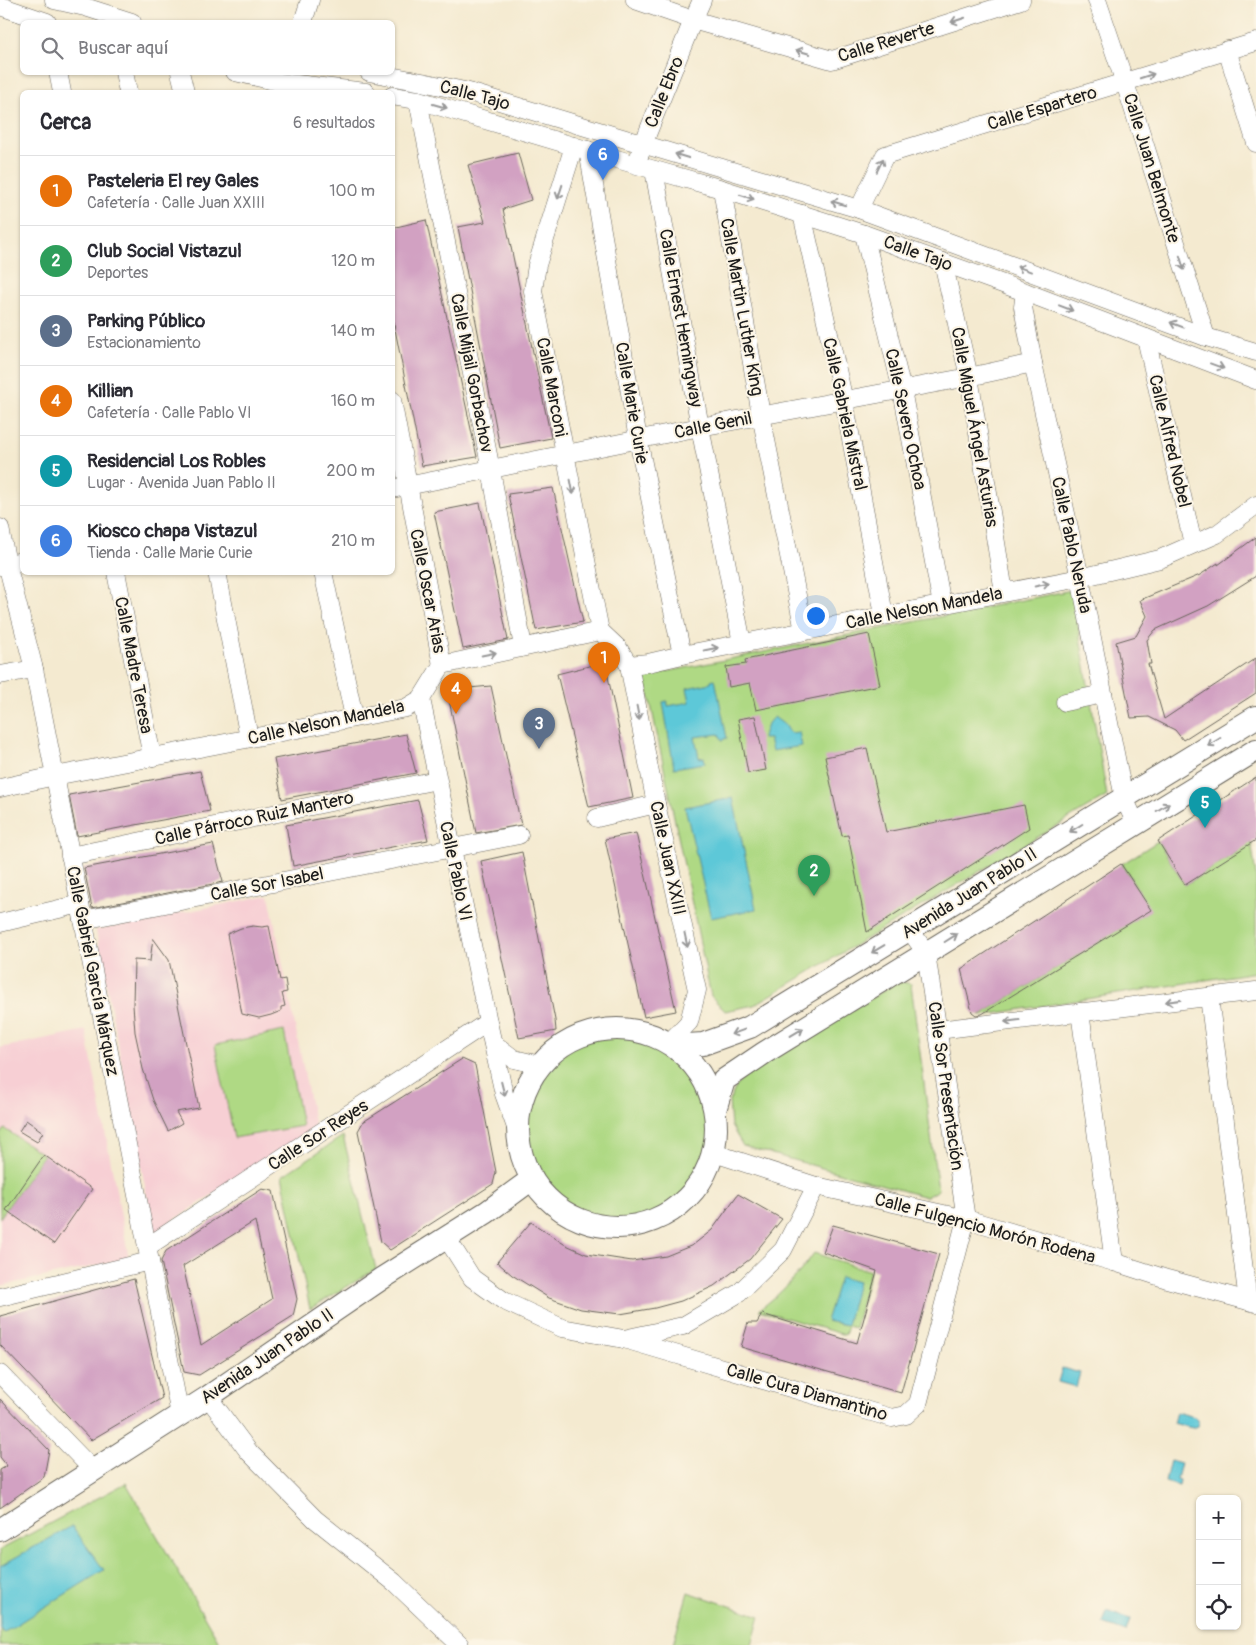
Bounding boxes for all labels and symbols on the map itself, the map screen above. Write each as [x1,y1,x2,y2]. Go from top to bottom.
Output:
one-way arrow [951,16,966,25]
street label: Calle Reverte [835,17,937,68]
one-way arrow [795,46,811,56]
street label: Calle Ebro [640,53,689,131]
one-way arrow [1138,70,1154,80]
street label: Calle Tajo [437,75,513,116]
street label: Calle Espartero [985,81,1100,136]
street label: Calle Juan Belmonte [1118,90,1185,246]
one-way arrow [432,102,448,112]
pin: 6 [587,139,619,180]
one-way arrow [675,151,691,161]
one-way arrow [876,158,885,173]
one-way arrow [555,184,564,200]
one-way arrow [739,192,755,202]
one-way arrow [830,197,846,207]
street label: Calle Martin Luther King [715,216,768,398]
street label: Calle Ernest Hemingway [653,227,708,409]
street label: Calle Tajo [880,230,956,277]
one-way arrow [1177,254,1187,270]
one-way arrow [1017,264,1032,273]
street label: Calle Mijail Gorbachov [445,291,498,455]
one-way arrow [1057,304,1073,313]
one-way arrow [1169,320,1185,329]
street label: Calle Miguel Ángel Asturias [946,325,1003,529]
street label: Calle Marconi [531,336,572,439]
street label: Calle Gabriela Mistral [817,336,872,493]
street label: Calle Marie Curie [609,340,654,466]
street label: Calle Severo Ochoa [879,346,932,492]
one-way arrow [1209,362,1225,371]
street label: Calle Alfred Nobel [1143,372,1196,510]
street label: Calle Genil [672,407,754,444]
street label: Calle Pablo Neruda [1046,475,1097,615]
one-way arrow [568,479,577,495]
street label: Calle Oscar Arias [404,527,451,655]
one-way arrow [1034,580,1050,589]
street label: Calle Nelson Mandela [844,582,1004,635]
street label: Calle Madre Teresa [109,595,158,735]
your location [803,603,829,629]
pin: 1 [588,642,620,683]
one-way arrow [702,644,718,653]
one-way arrow [481,649,497,659]
pin: 4 [440,673,472,714]
street label: Calle Nelson Mandela [246,695,406,750]
one-way arrow [634,704,643,720]
pin: 3 [523,708,555,749]
one-way arrow [1208,738,1222,748]
street label: Calle Párroco Ruiz Mantero [153,786,356,851]
pin: 5 [1189,787,1221,828]
street label: Calle Juan XXIII [644,799,691,917]
one-way arrow [1156,801,1170,811]
street label: Calle Pablo VI [434,819,477,923]
one-way arrow [1070,823,1084,833]
street label: Avenida Juan Pablo II [897,842,1041,944]
pin: 2 [798,855,830,896]
street label: Calle Sor Isabel [209,862,326,907]
street label: Calle Gabriel García Márquez [61,864,124,1078]
one-way arrow [682,932,691,948]
one-way arrow [943,933,957,943]
one-way arrow [871,945,885,955]
one-way arrow [1165,996,1181,1006]
street label: Calle Sor Presentación [922,1000,969,1172]
one-way arrow [1004,1016,1020,1026]
one-way arrow [790,1027,804,1037]
one-way arrow [731,1028,746,1037]
one-way arrow [499,1080,509,1096]
street label: Calle Sor Reyes [264,1094,373,1176]
street label: Calle Fulgencio Morón Rodena [872,1188,1098,1269]
street label: Avenida Juan Pablo II [196,1303,338,1409]
street label: Calle Cura Diamantino [723,1358,891,1427]

